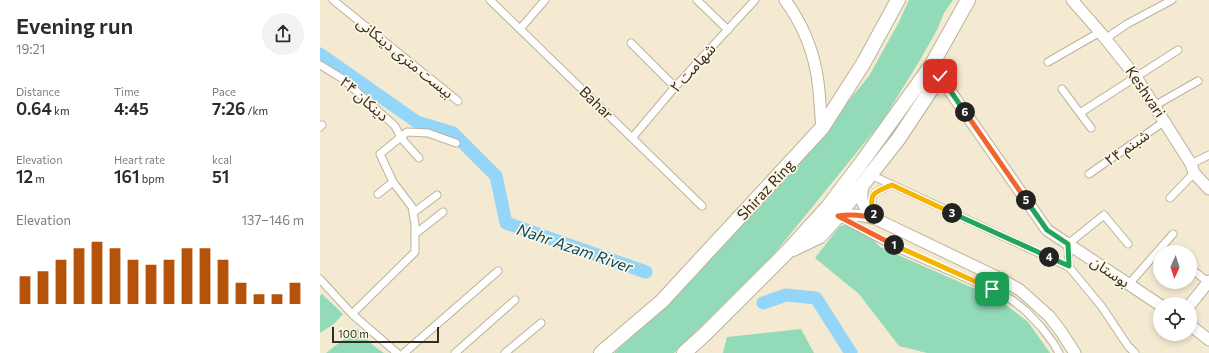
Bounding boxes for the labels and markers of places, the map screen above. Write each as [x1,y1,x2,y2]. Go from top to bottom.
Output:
pin [923,59,957,93]
pin: 6 [955,102,975,122]
pin: 5 [1016,190,1036,210]
pin: 3 [942,203,962,223]
pin: 2 [864,204,884,224]
pin: 1 [884,235,904,255]
pin: 4 [1039,247,1059,267]
pin [975,272,1009,306]

